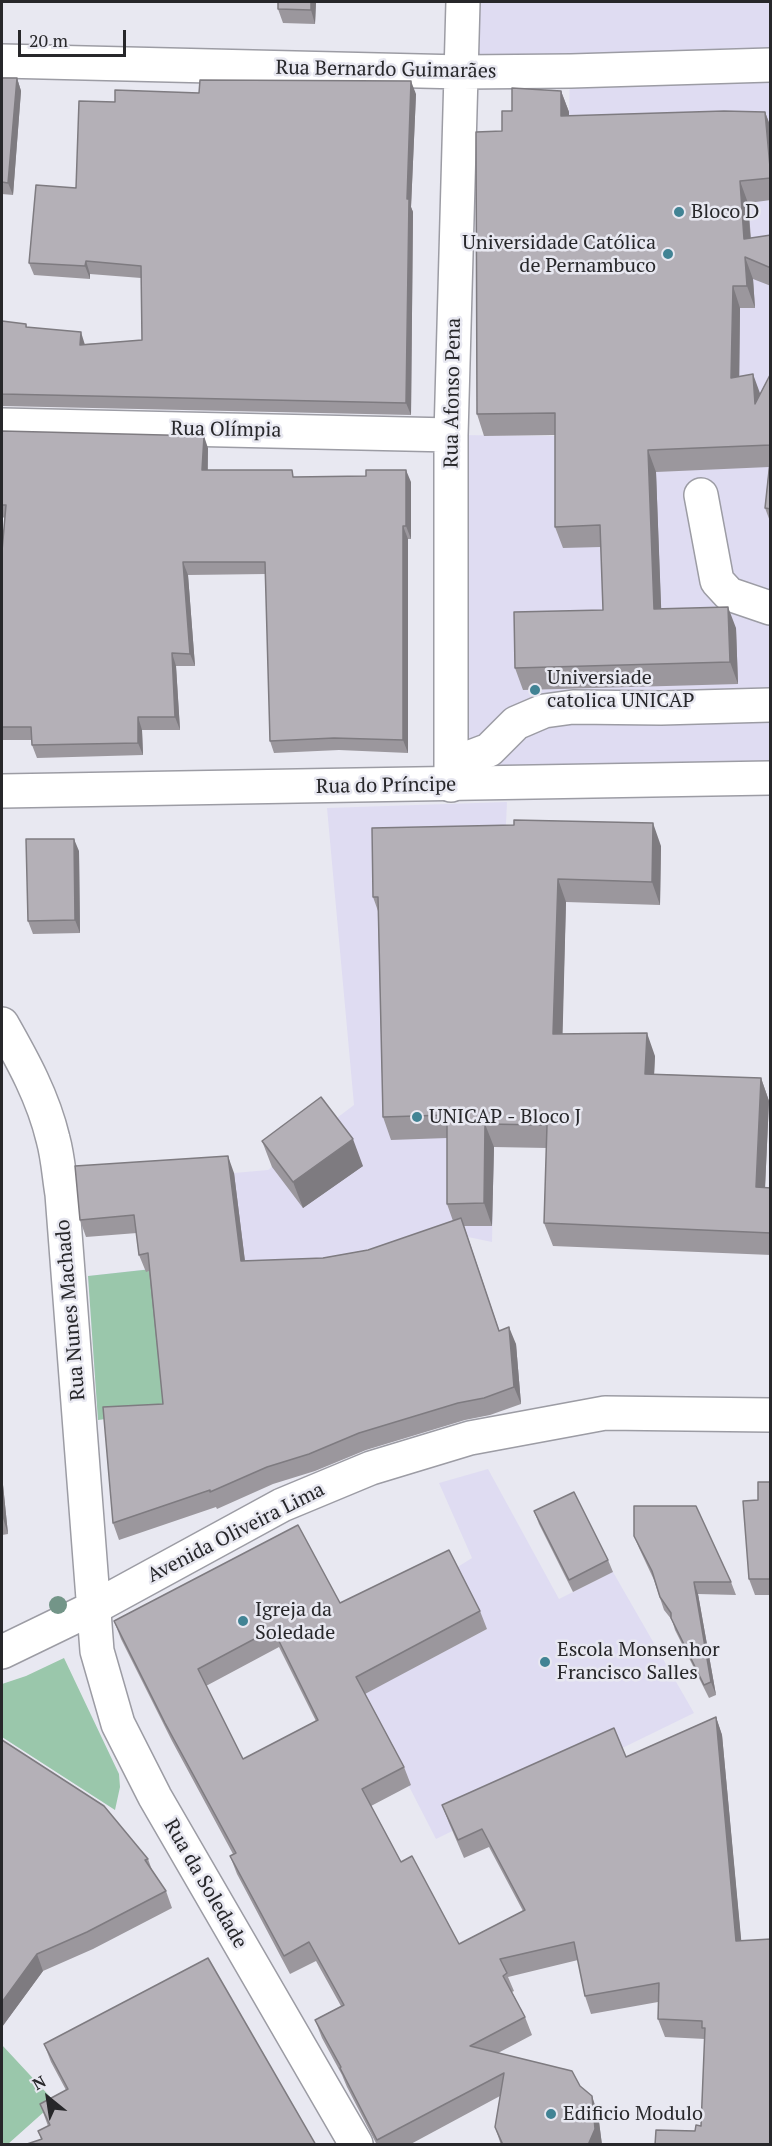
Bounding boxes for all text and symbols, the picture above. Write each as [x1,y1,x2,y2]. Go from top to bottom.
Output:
scale bar [21,18,129,56]
text: 20 m [29,28,68,52]
street label: Rua Bernardo Guimarães [275,56,497,84]
place label: Bloco D [691,200,759,224]
marker: Bloco D [672,205,686,219]
place label: Universidade Católica de Pernambuco [462,231,656,278]
marker: Universidade Católica de Pernambuco [661,247,675,261]
street label: Rua Afonso Pena [440,318,466,468]
street label: Rua Olímpia [170,417,282,443]
place label: Universiade catolica UNICAP [547,666,694,713]
marker: Universiade catolica UNICAP [528,683,542,697]
street label: Rua do Príncipe [316,773,456,799]
place label: UNICAP - Bloco J [429,1105,581,1129]
marker: UNICAP - Bloco J [410,1110,424,1124]
street label: Rua Nunes Machado [51,1219,91,1401]
street label: Avenida Oliveira Lima [143,1478,329,1588]
place label: Igreja da Soledade [255,1598,335,1645]
marker: Igreja da Soledade [236,1614,250,1628]
place label: Escola Monsenhor Francisco Salles [557,1638,720,1685]
marker: Escola Monsenhor Francisco Salles [538,1655,552,1669]
street label: Rua da Soledade [158,1815,252,1953]
north arrow [18,2068,78,2128]
text: N [28,2070,50,2095]
place label: Edificio Modulo [563,2102,703,2126]
marker: Edificio Modulo [544,2107,558,2121]

